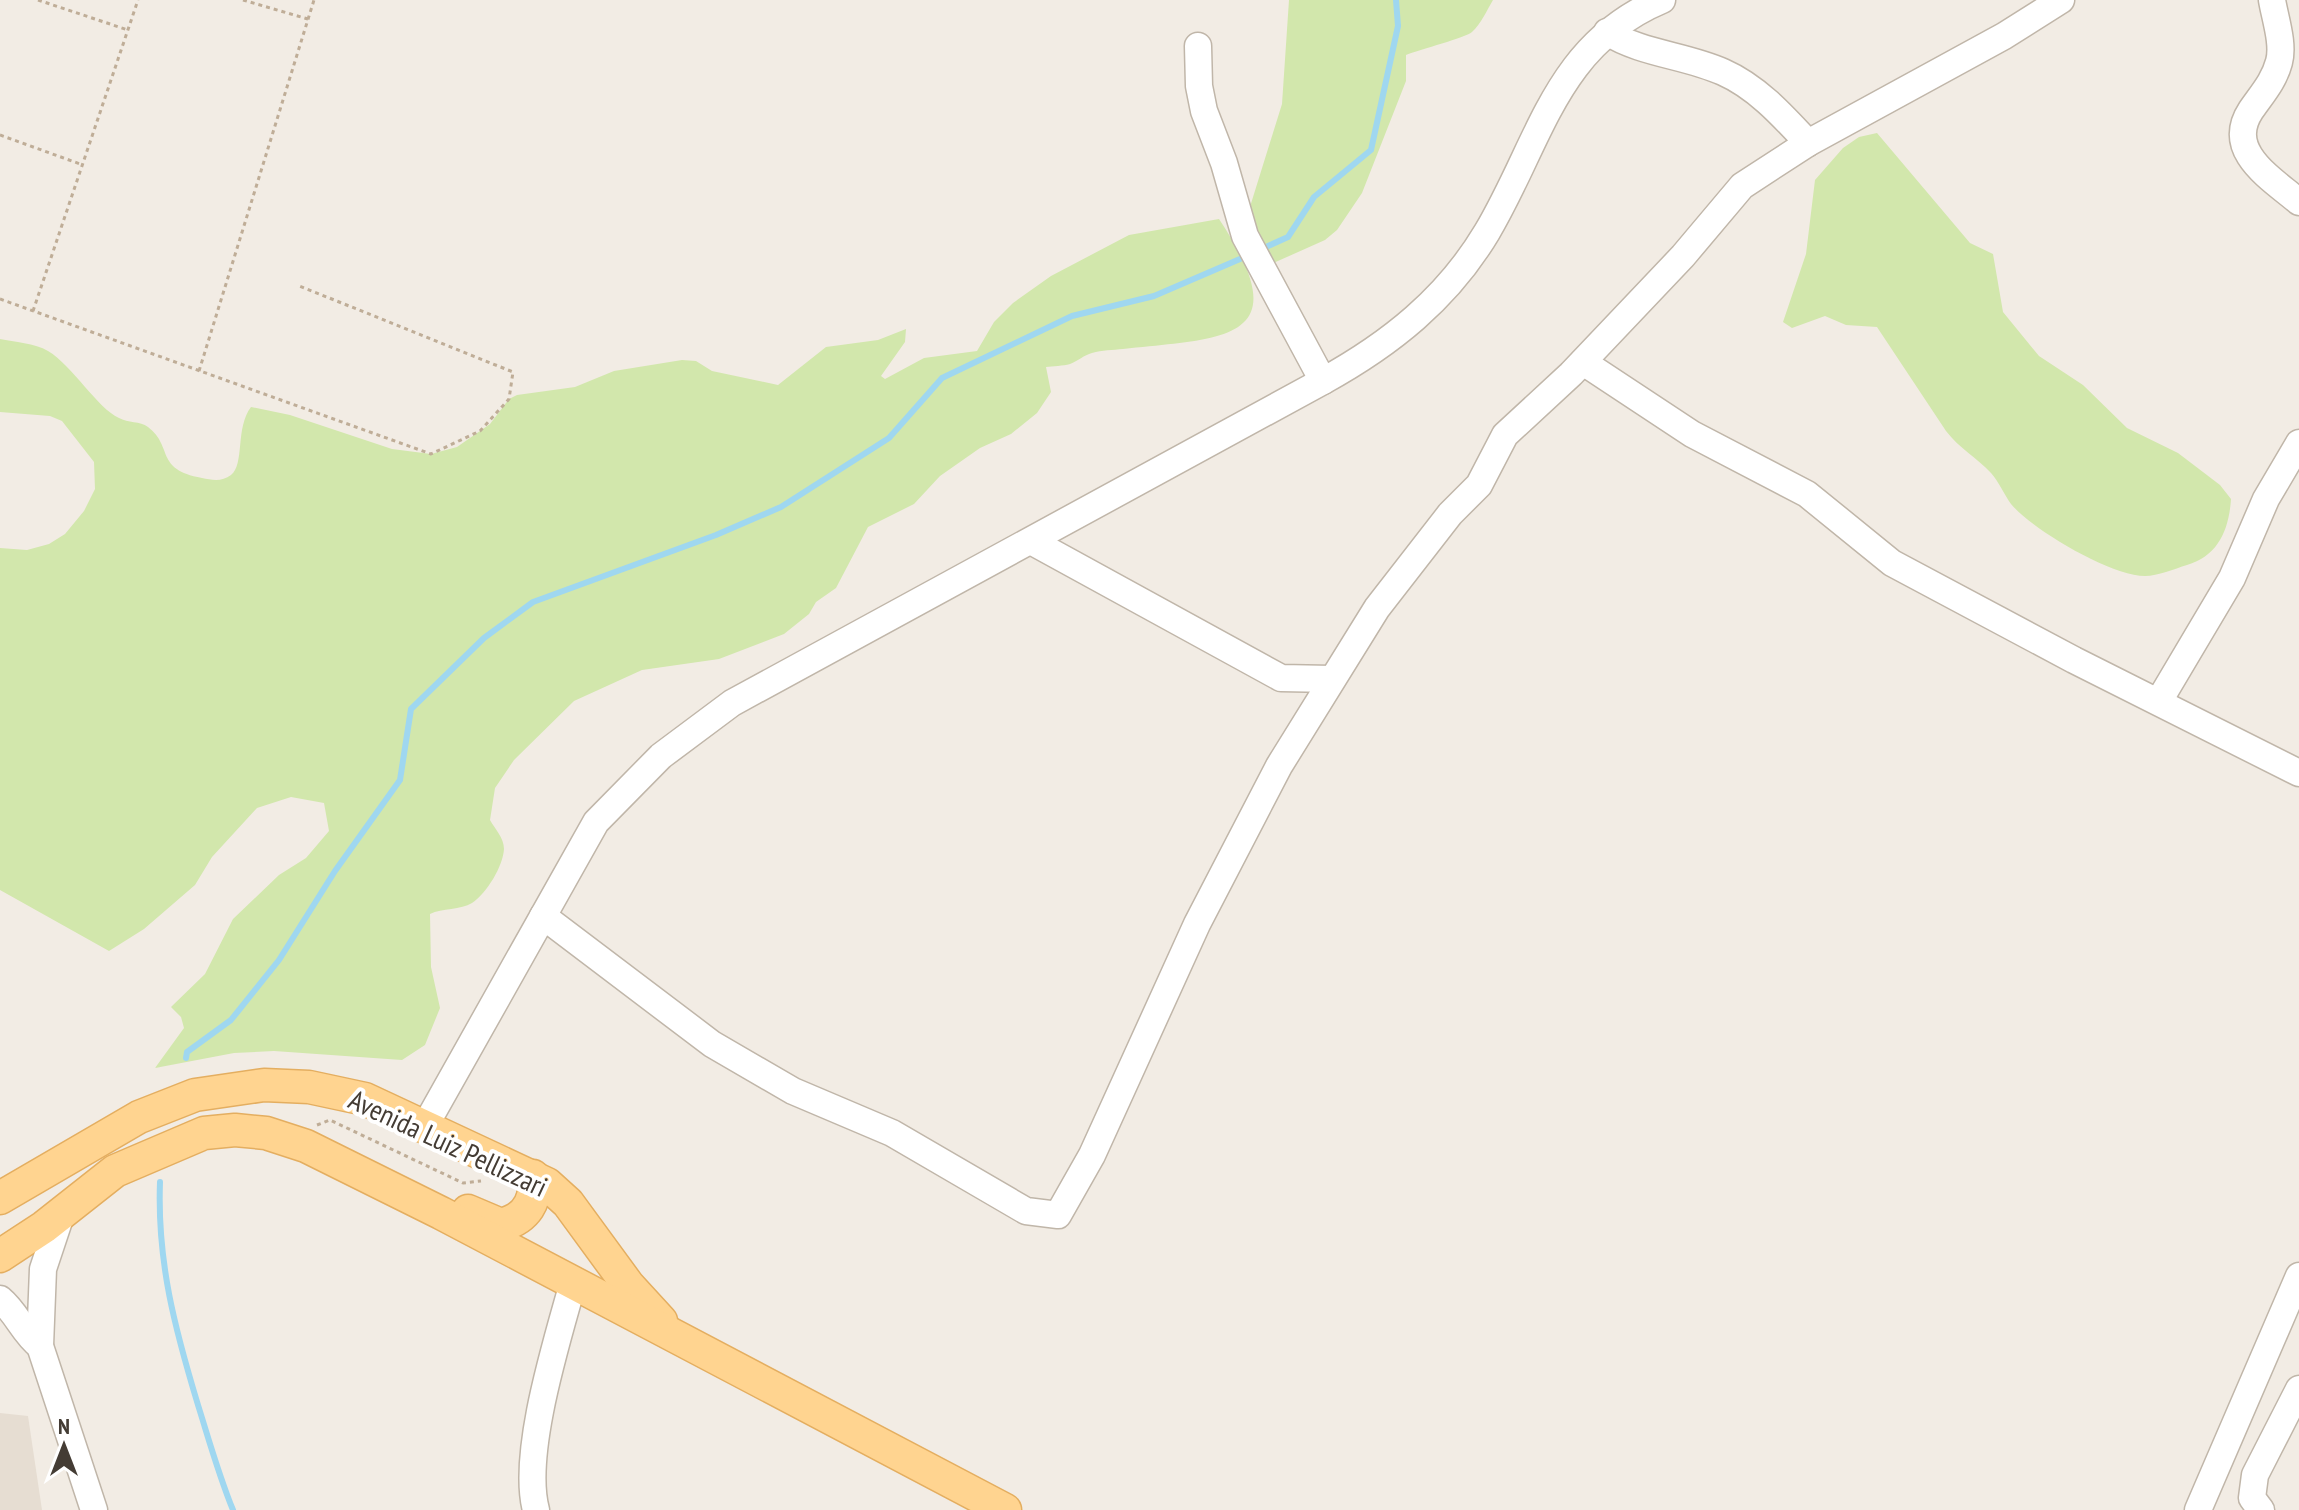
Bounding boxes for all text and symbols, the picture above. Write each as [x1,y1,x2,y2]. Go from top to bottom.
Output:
street label: Avenida Luiz Pellizzari [343,1080,553,1205]
north arrow [24,1406,104,1486]
text: N [58,1412,70,1440]

